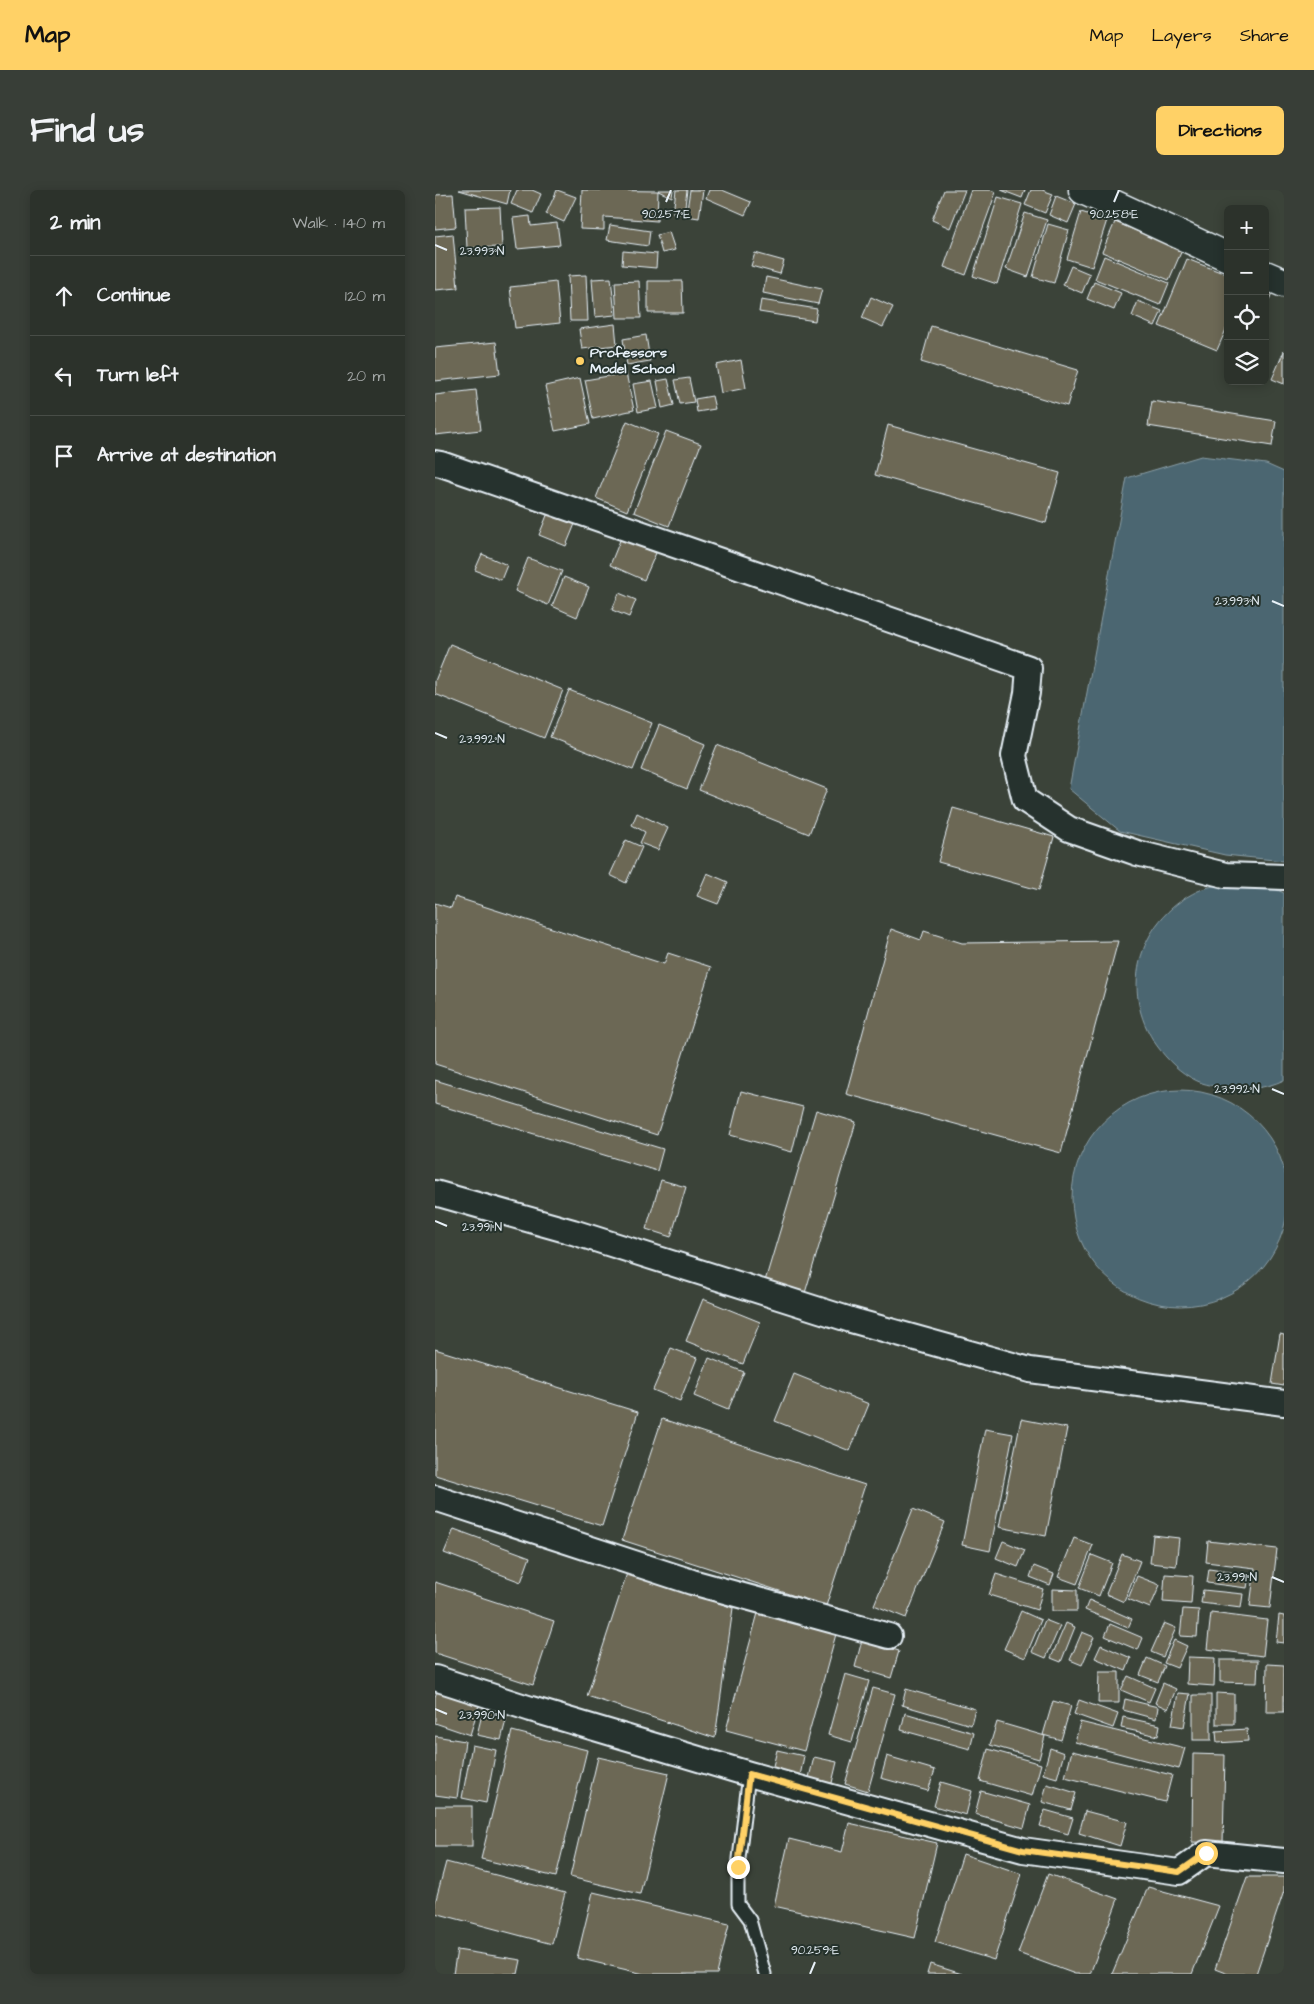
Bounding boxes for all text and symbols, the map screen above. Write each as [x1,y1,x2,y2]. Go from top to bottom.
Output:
text: Map [25,18,70,52]
text: Map [1089,23,1123,48]
text: Layers [1151,23,1212,48]
text: Share [1240,23,1289,48]
text: Find us [30,106,144,155]
button: Directions [1156,106,1284,155]
map controls [1224,205,1269,385]
button: + [1224,205,1269,250]
text: 90.257°E [642,206,690,223]
text: 90.258°E [1090,206,1138,223]
text: 2 min [50,208,100,237]
text: Walk · 140 m [293,212,385,234]
text: 23.993°N [460,243,505,260]
button: − [1224,250,1269,295]
icon: ahead [50,282,78,310]
text: Continue [97,282,171,309]
text: 120 m [345,285,385,307]
button: locate [1224,295,1269,340]
button: layers [1224,340,1269,385]
place label: Professors Model School [590,343,676,379]
marker: Professors Model School [574,355,586,367]
icon: left [50,362,78,390]
text: Turn left [97,362,178,389]
text: 20 m [347,365,385,387]
icon: arrive [50,442,78,470]
text: Arrive at destination [97,442,276,469]
text: 23.993°N [1215,593,1260,610]
text: 23.992°N [459,731,505,748]
text: 23.992°N [1214,1081,1260,1098]
text: 23.991°N [462,1219,502,1236]
text: 23.991°N [1217,1569,1257,1586]
text: 23.990°N [459,1707,506,1724]
route start [1195,1842,1218,1865]
route end [727,1856,750,1879]
text: 90.259°E [791,1942,839,1959]

